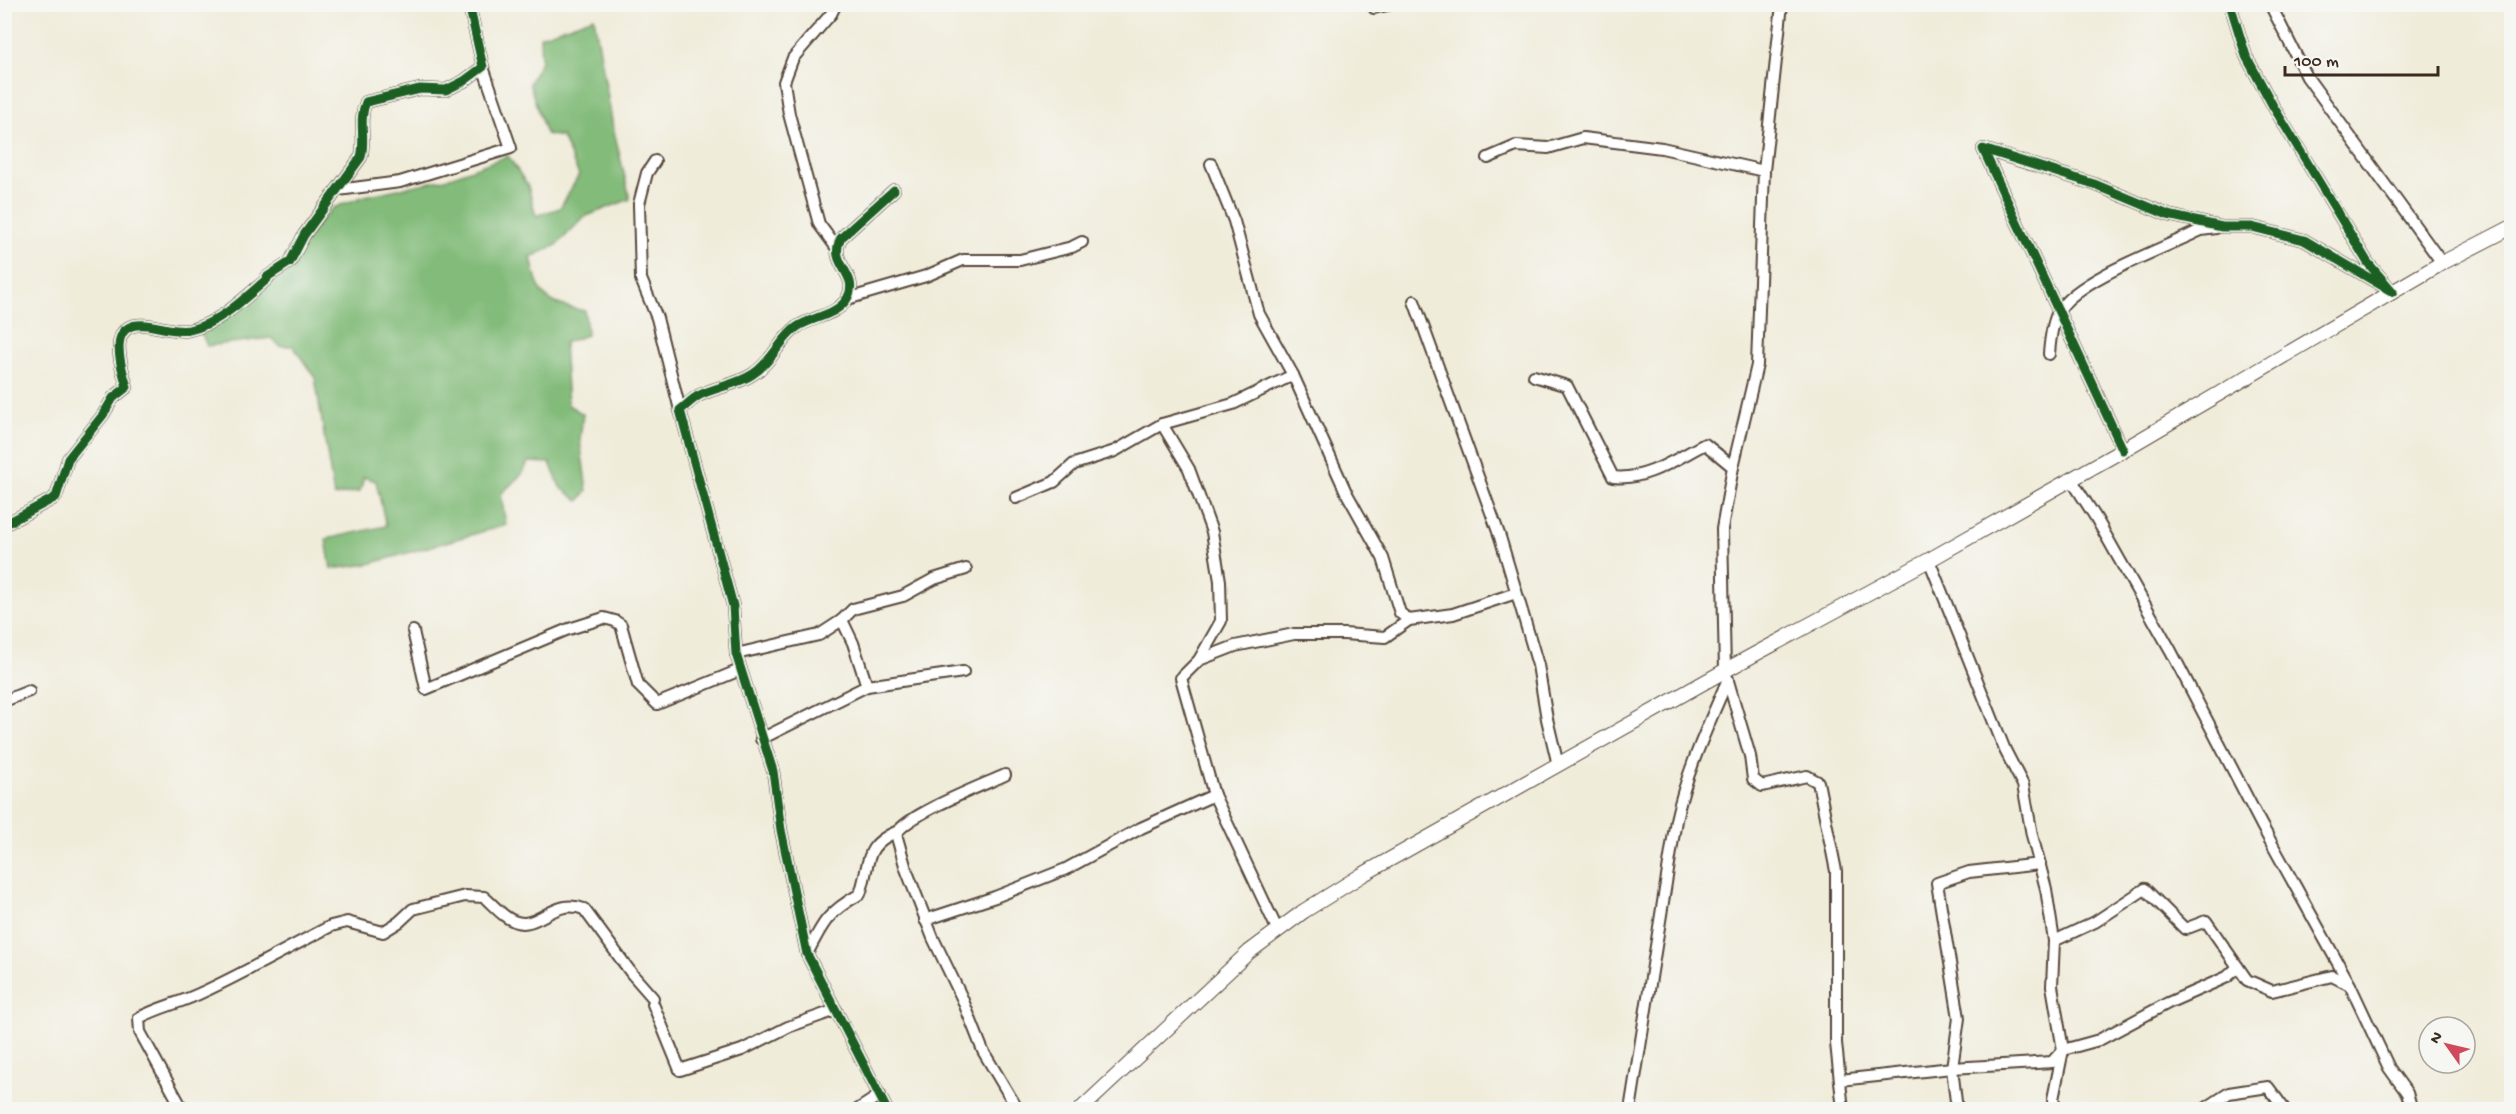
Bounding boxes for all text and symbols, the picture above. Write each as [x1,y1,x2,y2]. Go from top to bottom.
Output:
scale bar [2285,39,2438,77]
text: 100 m [2293,52,2339,73]
north arrow [2417,1015,2477,1075]
text: N [2427,1028,2449,1048]

